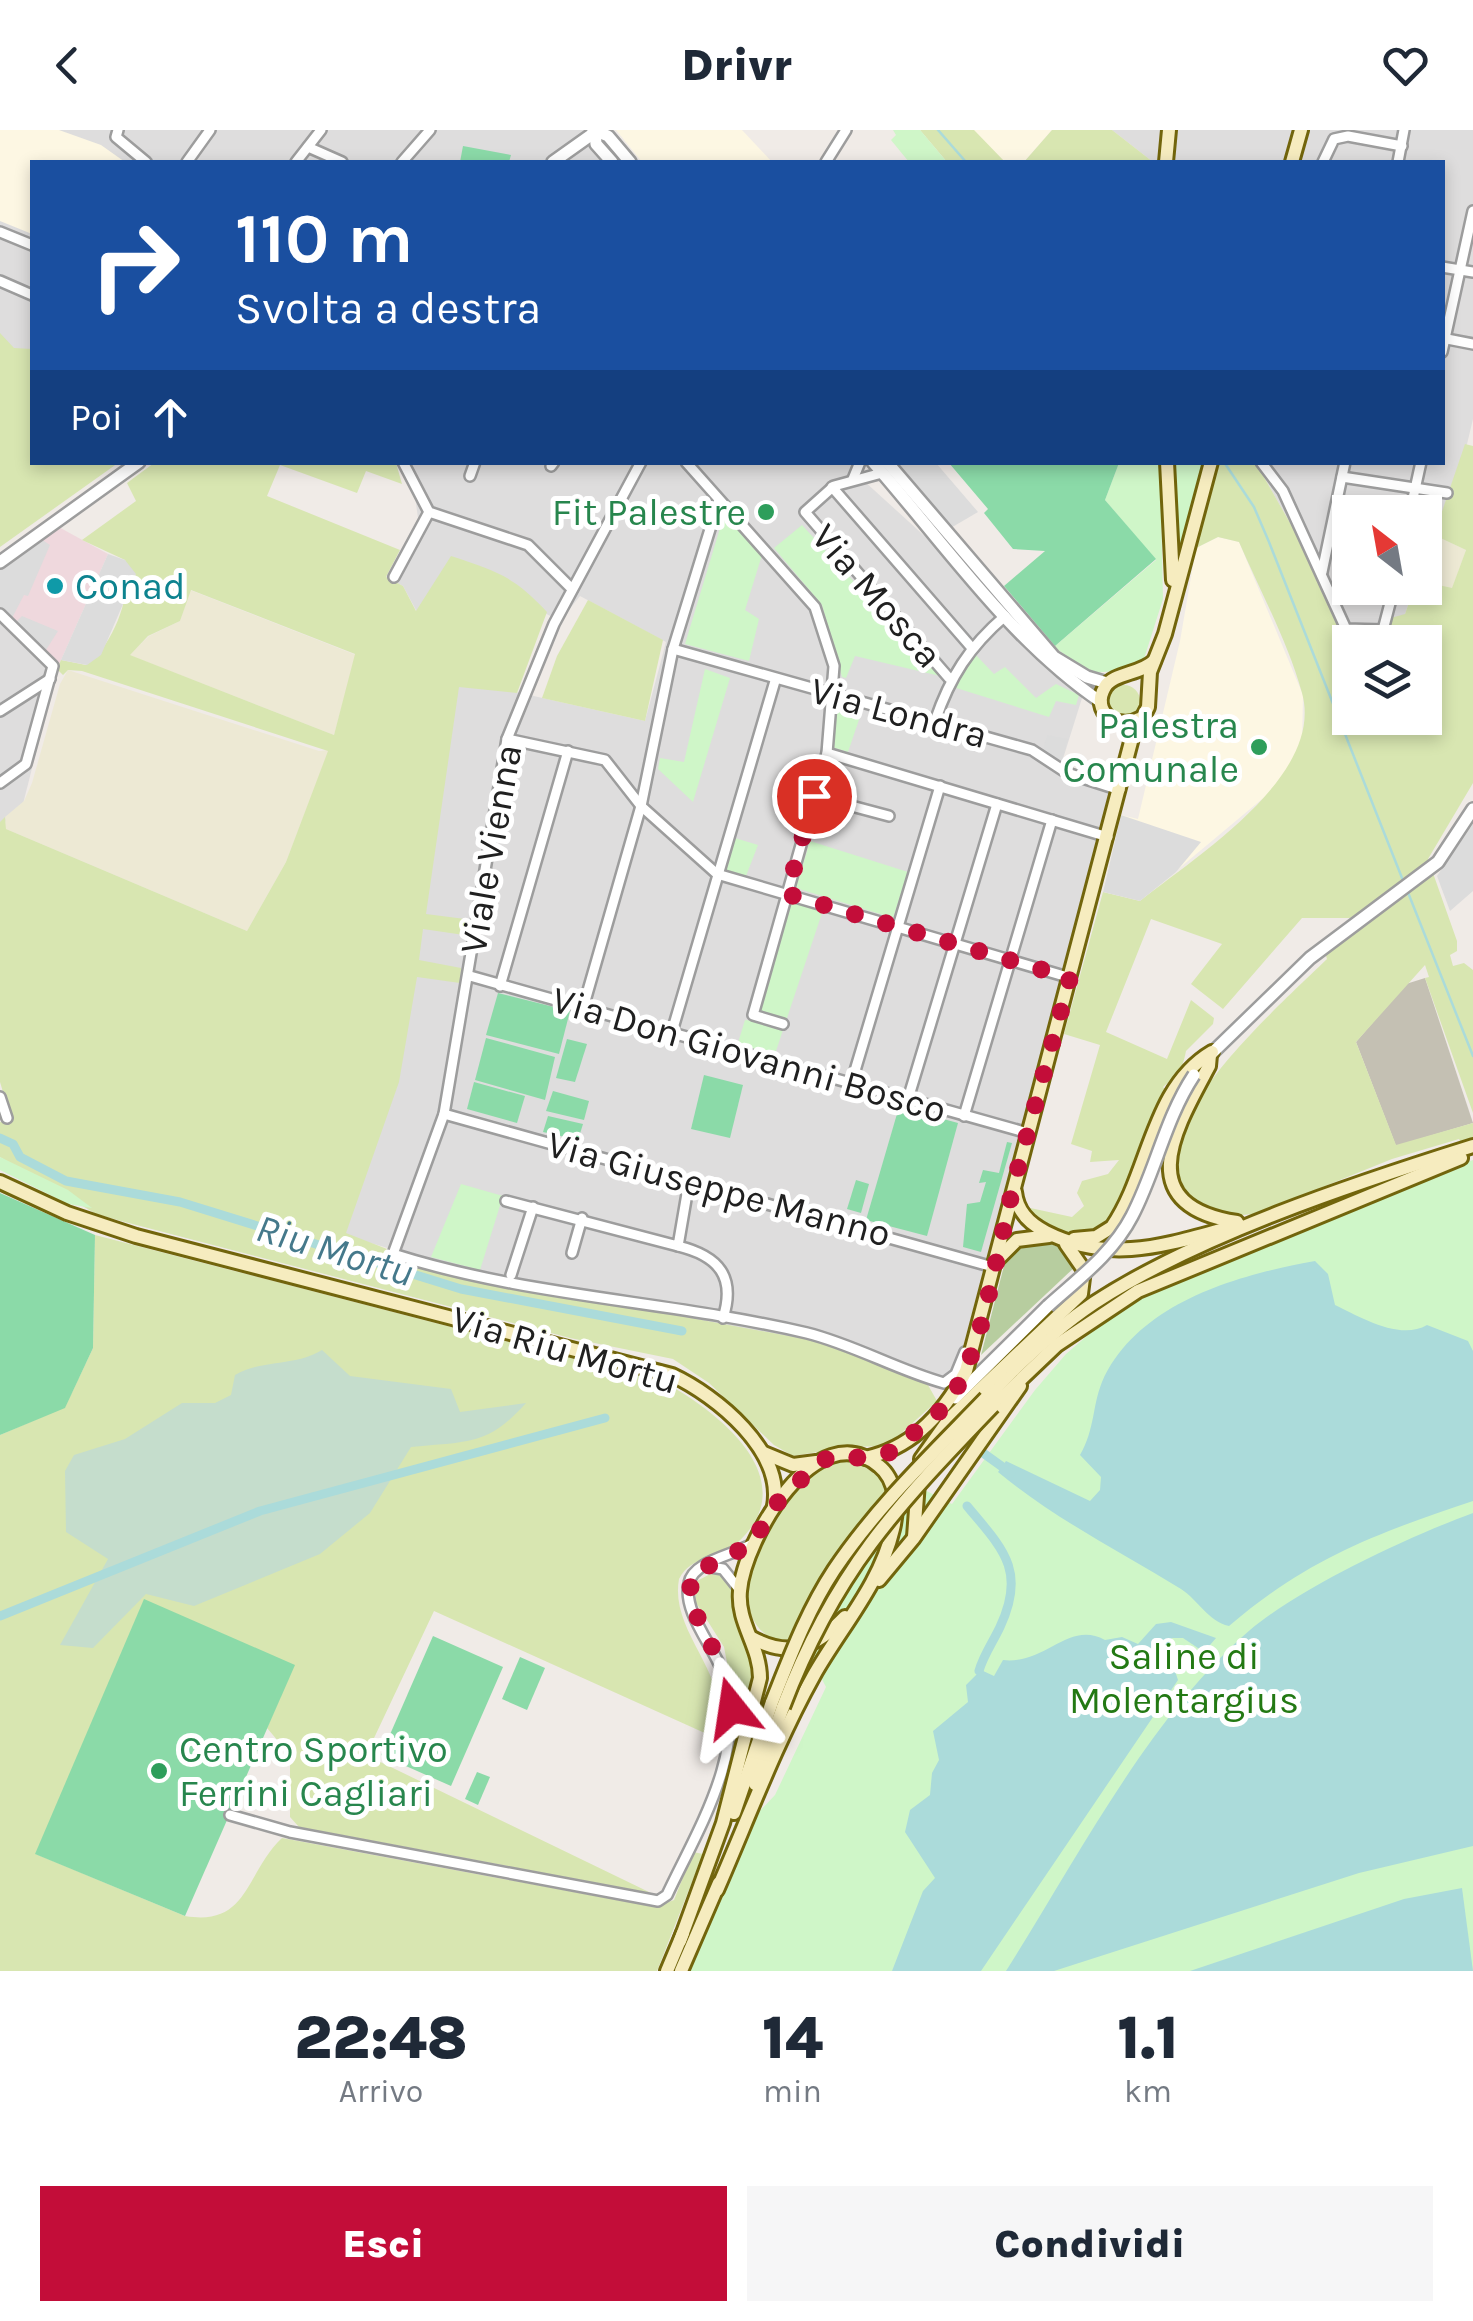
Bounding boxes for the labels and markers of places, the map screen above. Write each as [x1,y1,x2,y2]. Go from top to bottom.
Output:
place label: Fit Palestre [552,490,746,535]
marker: Fit Palestre [755,501,777,523]
place label: Conad [75,564,185,609]
marker: Conad [44,575,66,597]
place label: Palestra Comunale [1062,703,1239,792]
marker: Palestra Comunale [1248,736,1270,758]
pin [772,754,857,839]
place label: Centro Sportivo Ferrini Cagliari [179,1727,448,1816]
marker: Centro Sportivo Ferrini Cagliari [148,1760,170,1782]

